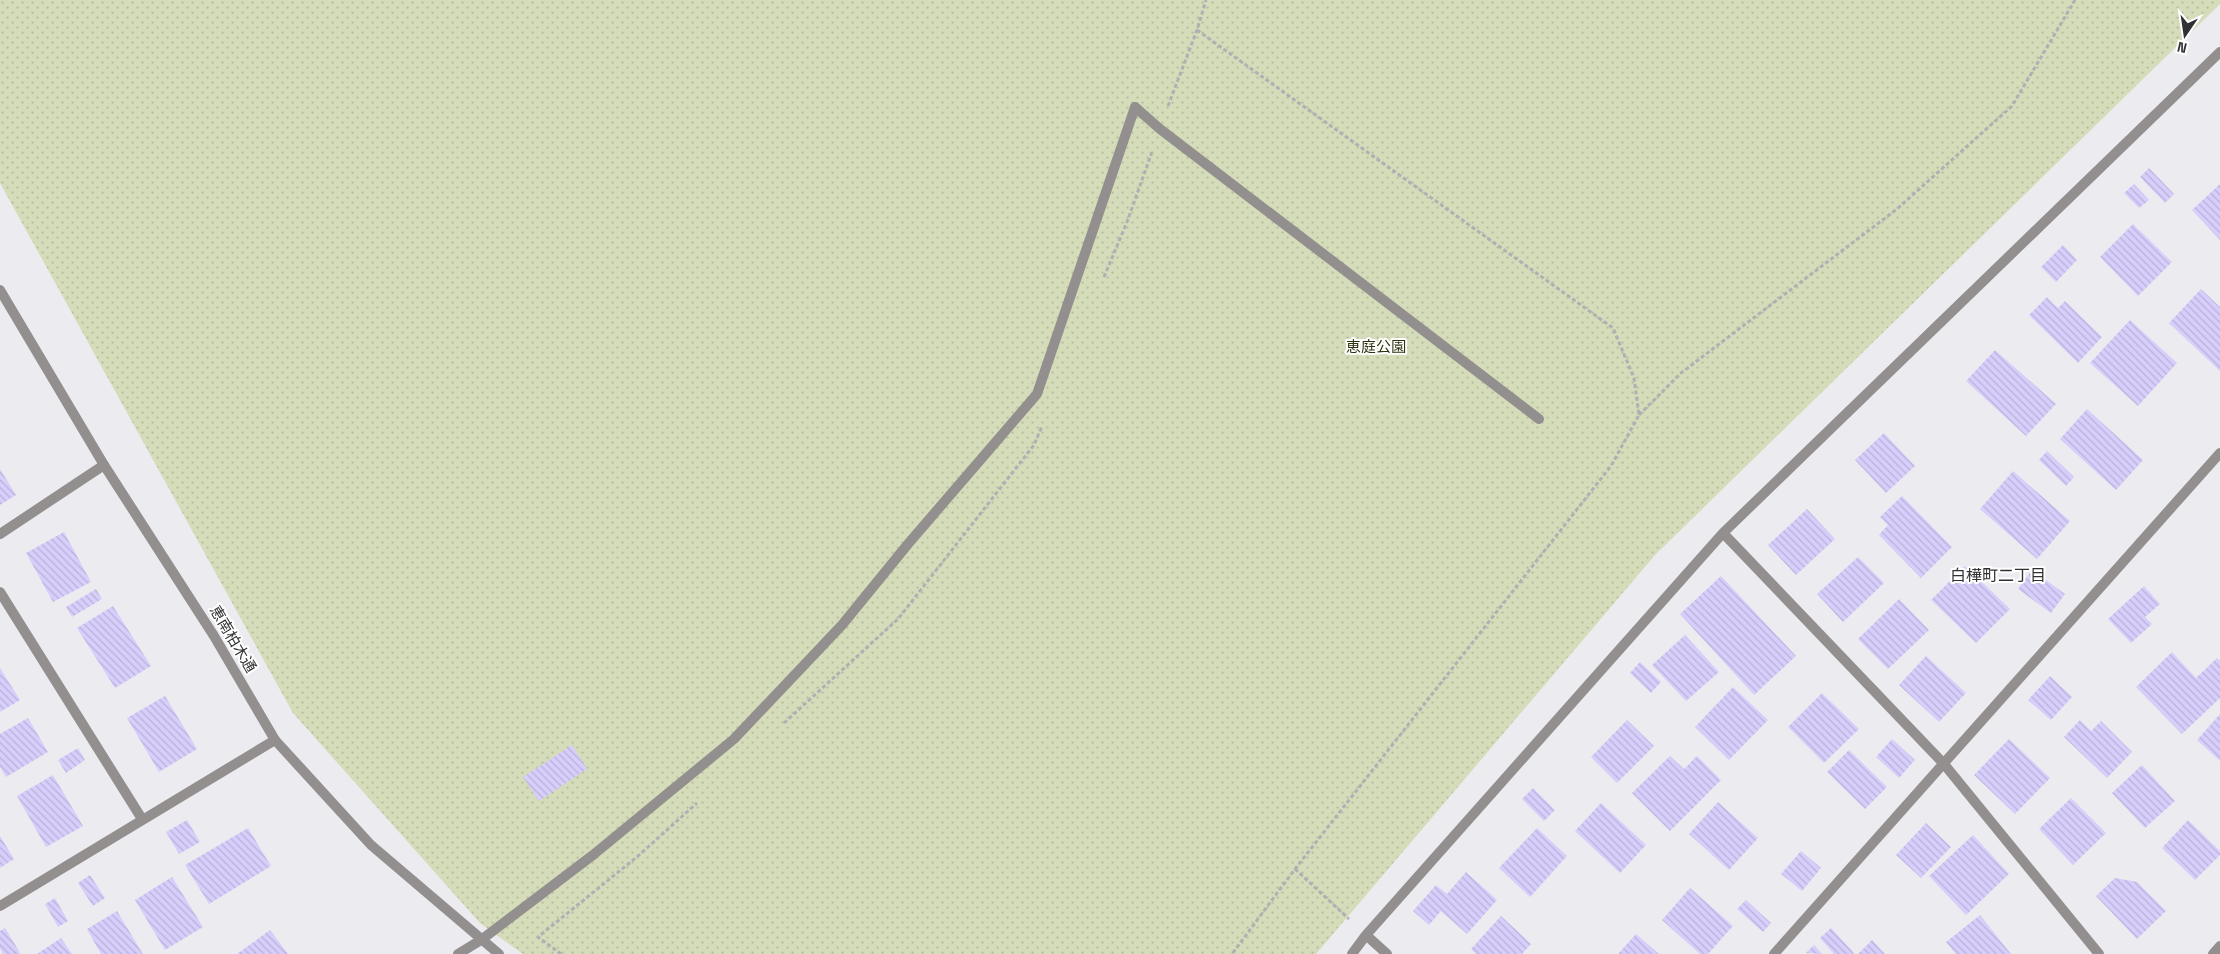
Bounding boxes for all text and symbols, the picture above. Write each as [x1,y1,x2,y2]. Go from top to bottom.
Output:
north arrow [2160,10,2210,60]
text: N [2175,38,2189,57]
park label: 恵庭公園 [1346,337,1406,356]
district label: 白樺町二丁目 [1950,565,2046,586]
street label: 恵南柏木通 [206,602,261,676]

